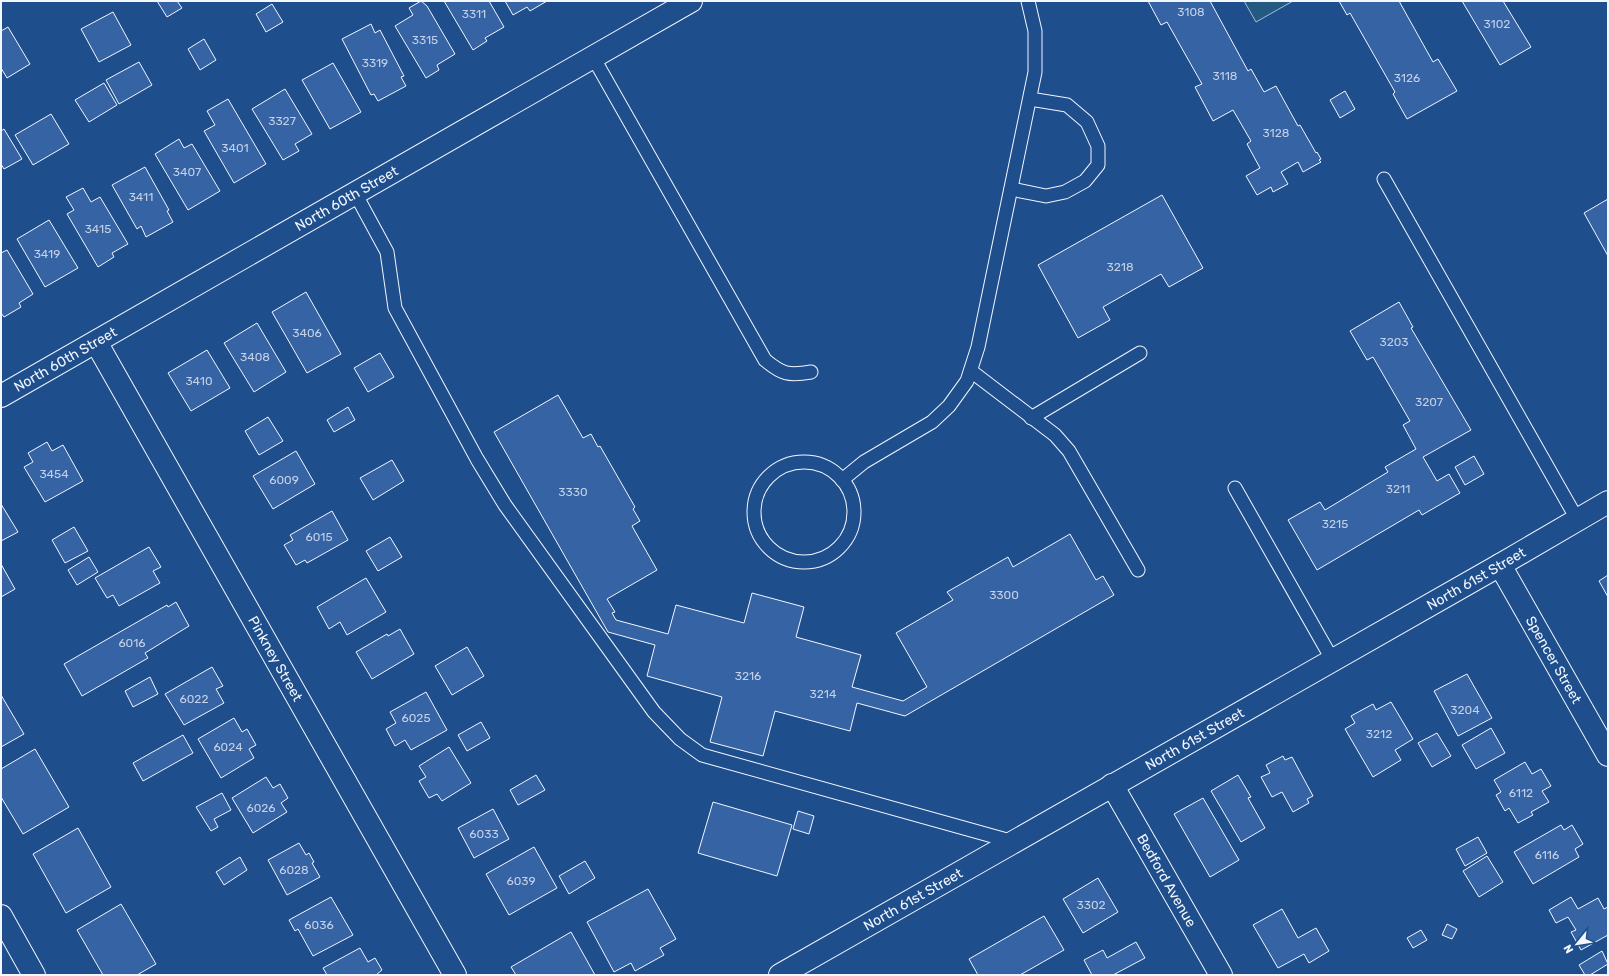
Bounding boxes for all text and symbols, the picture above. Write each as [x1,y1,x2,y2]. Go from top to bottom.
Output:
house number: 3108 [1177,5,1205,19]
house number: 3311 [462,7,486,21]
house number: 3102 [1484,17,1510,31]
house number: 3315 [412,33,438,47]
house number: 3319 [362,56,388,70]
house number: 3118 [1213,69,1237,83]
house number: 3126 [1394,71,1420,85]
house number: 3327 [268,114,296,128]
house number: 3128 [1263,126,1289,140]
house number: 3401 [221,141,249,155]
street label: North 60th Street [292,162,402,235]
house number: 3407 [173,165,201,179]
house number: 3411 [129,190,153,204]
house number: 3415 [85,222,111,236]
house number: 3419 [34,247,60,261]
house number: 3218 [1106,260,1134,274]
street label: North 60th Street [11,323,120,396]
house number: 3406 [292,326,322,340]
house number: 3203 [1379,335,1409,349]
house number: 3408 [240,350,270,364]
house number: 3410 [185,374,213,388]
house number: 3207 [1415,395,1443,409]
house number: 3454 [39,467,69,481]
house number: 6009 [269,473,299,487]
house number: 3211 [1386,482,1410,496]
house number: 3330 [558,485,588,499]
house number: 3215 [1322,517,1348,531]
house number: 6015 [305,530,333,544]
street label: North 61st Street [1424,544,1529,614]
house number: 3300 [989,588,1019,602]
street label: Pinkney Street [244,613,306,705]
street label: Spencer Street [1522,613,1585,707]
house number: 6016 [118,636,146,650]
house number: 3216 [735,669,761,683]
house number: 3214 [810,687,837,701]
house number: 6022 [180,692,208,706]
house number: 3204 [1450,703,1480,717]
street label: North 61st Street [1142,704,1248,774]
house number: 6025 [401,711,431,725]
house number: 3212 [1366,727,1392,741]
house number: 6024 [213,740,243,754]
house number: 6112 [1509,786,1533,800]
house number: 6026 [246,801,276,815]
house number: 6033 [469,827,499,841]
street label: Bedford Avenue [1133,831,1200,930]
house number: 6116 [1535,848,1559,862]
house number: 6028 [279,863,309,877]
street label: North 61st Street [861,865,966,935]
house number: 6039 [506,874,536,888]
house number: 3302 [1076,898,1106,912]
house number: 6036 [304,918,334,932]
north arrow [1557,924,1597,964]
text: N [1561,942,1576,955]

